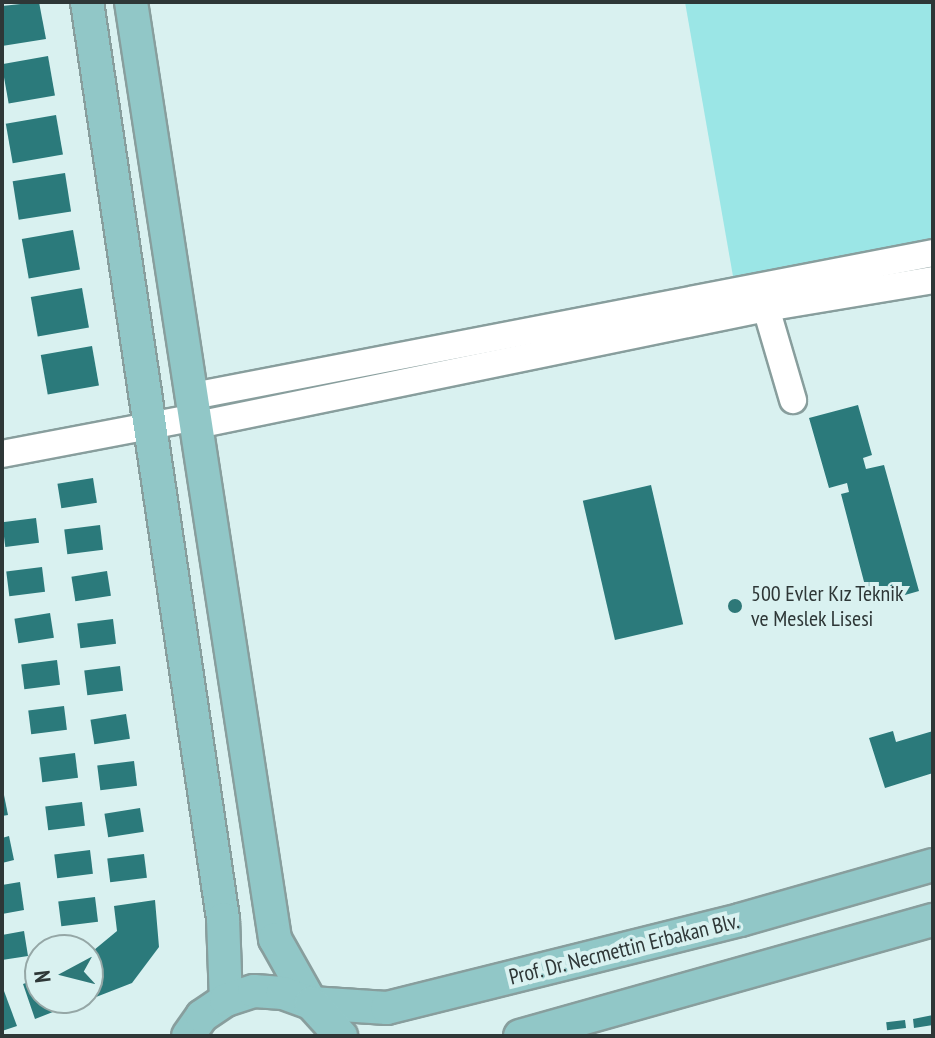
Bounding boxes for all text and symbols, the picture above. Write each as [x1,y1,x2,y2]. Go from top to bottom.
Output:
place label: 500 Evler Kız Teknik ve Meslek Lisesi [751,580,905,632]
marker: 500 Evler Kız Teknik ve Meslek Lisesi [726,597,744,615]
street label: Prof. Dr. Necmettin Erbakan Blv. [505,907,743,991]
north arrow [24,934,104,1014]
text: N [28,969,57,984]

